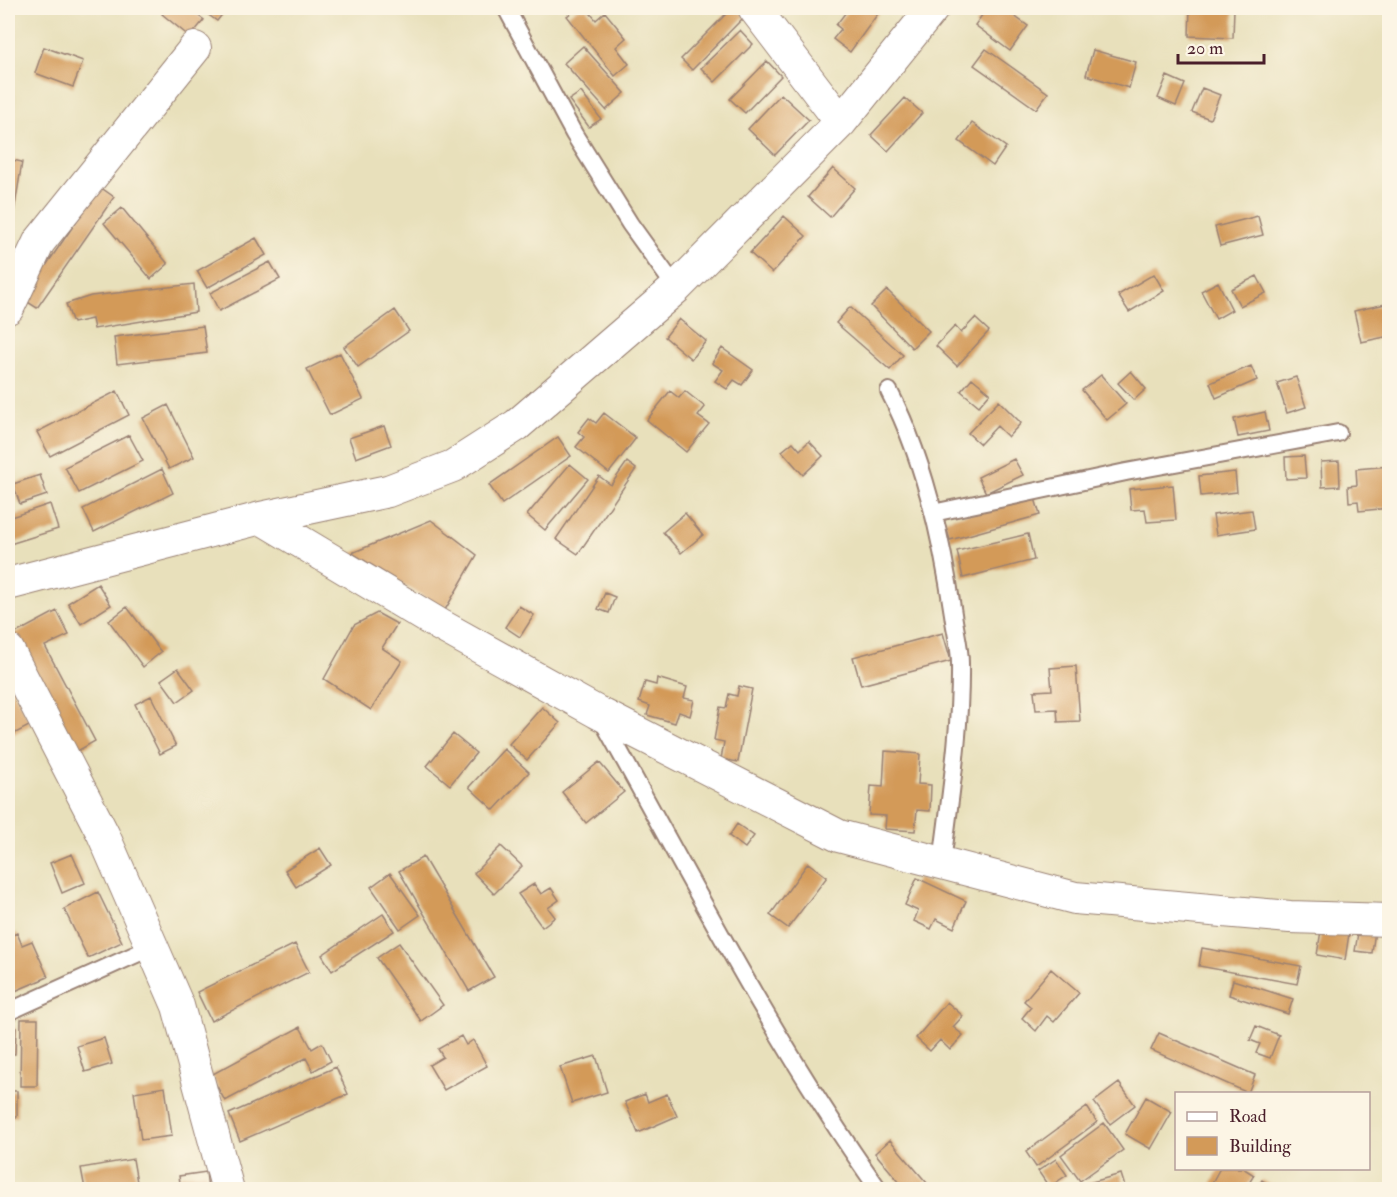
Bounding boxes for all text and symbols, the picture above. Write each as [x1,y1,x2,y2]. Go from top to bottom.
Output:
scale bar [1178,27,1264,65]
text: 20 m [1187,37,1223,60]
legend [1175,1092,1370,1170]
text: Road [1229,1105,1267,1128]
text: Building [1229,1135,1292,1158]

